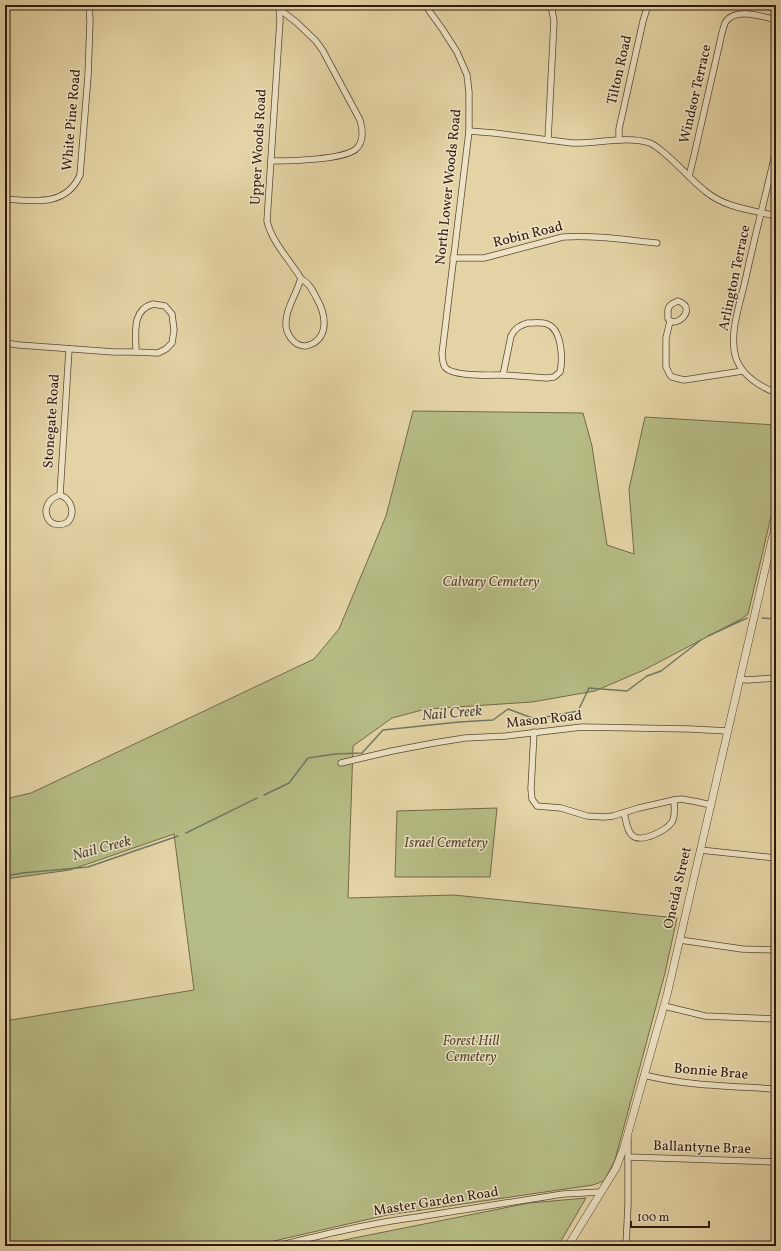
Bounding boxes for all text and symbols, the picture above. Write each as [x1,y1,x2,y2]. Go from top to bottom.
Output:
street label: Tilton Road [603,33,637,107]
street label: Windsor Terrace [675,42,717,145]
street label: White Pine Road [58,68,86,172]
street label: Upper Woods Road [246,88,272,206]
street label: North Lower Woods Road [431,108,467,266]
street label: Robin Road [491,217,565,253]
street label: Arlington Terrace [714,223,756,333]
street label: Stonegate Road [39,373,65,469]
park label: Calvary Cemetery [442,573,540,592]
water label: Nail Creek [421,701,483,727]
street label: Mason Road [505,707,583,733]
water label: Nail Creek [70,831,134,867]
park label: Israel Cemetery [404,834,489,853]
street label: Oneida Street [659,845,697,931]
park label: Forest Hill Cemetery [442,1032,500,1067]
street label: Bonnie Brae [673,1059,749,1085]
street label: Ballantyne Brae [653,1137,752,1159]
street label: Master Garden Road [372,1183,500,1221]
scale bar [631,1203,709,1229]
text: 100 m [637,1210,670,1226]

